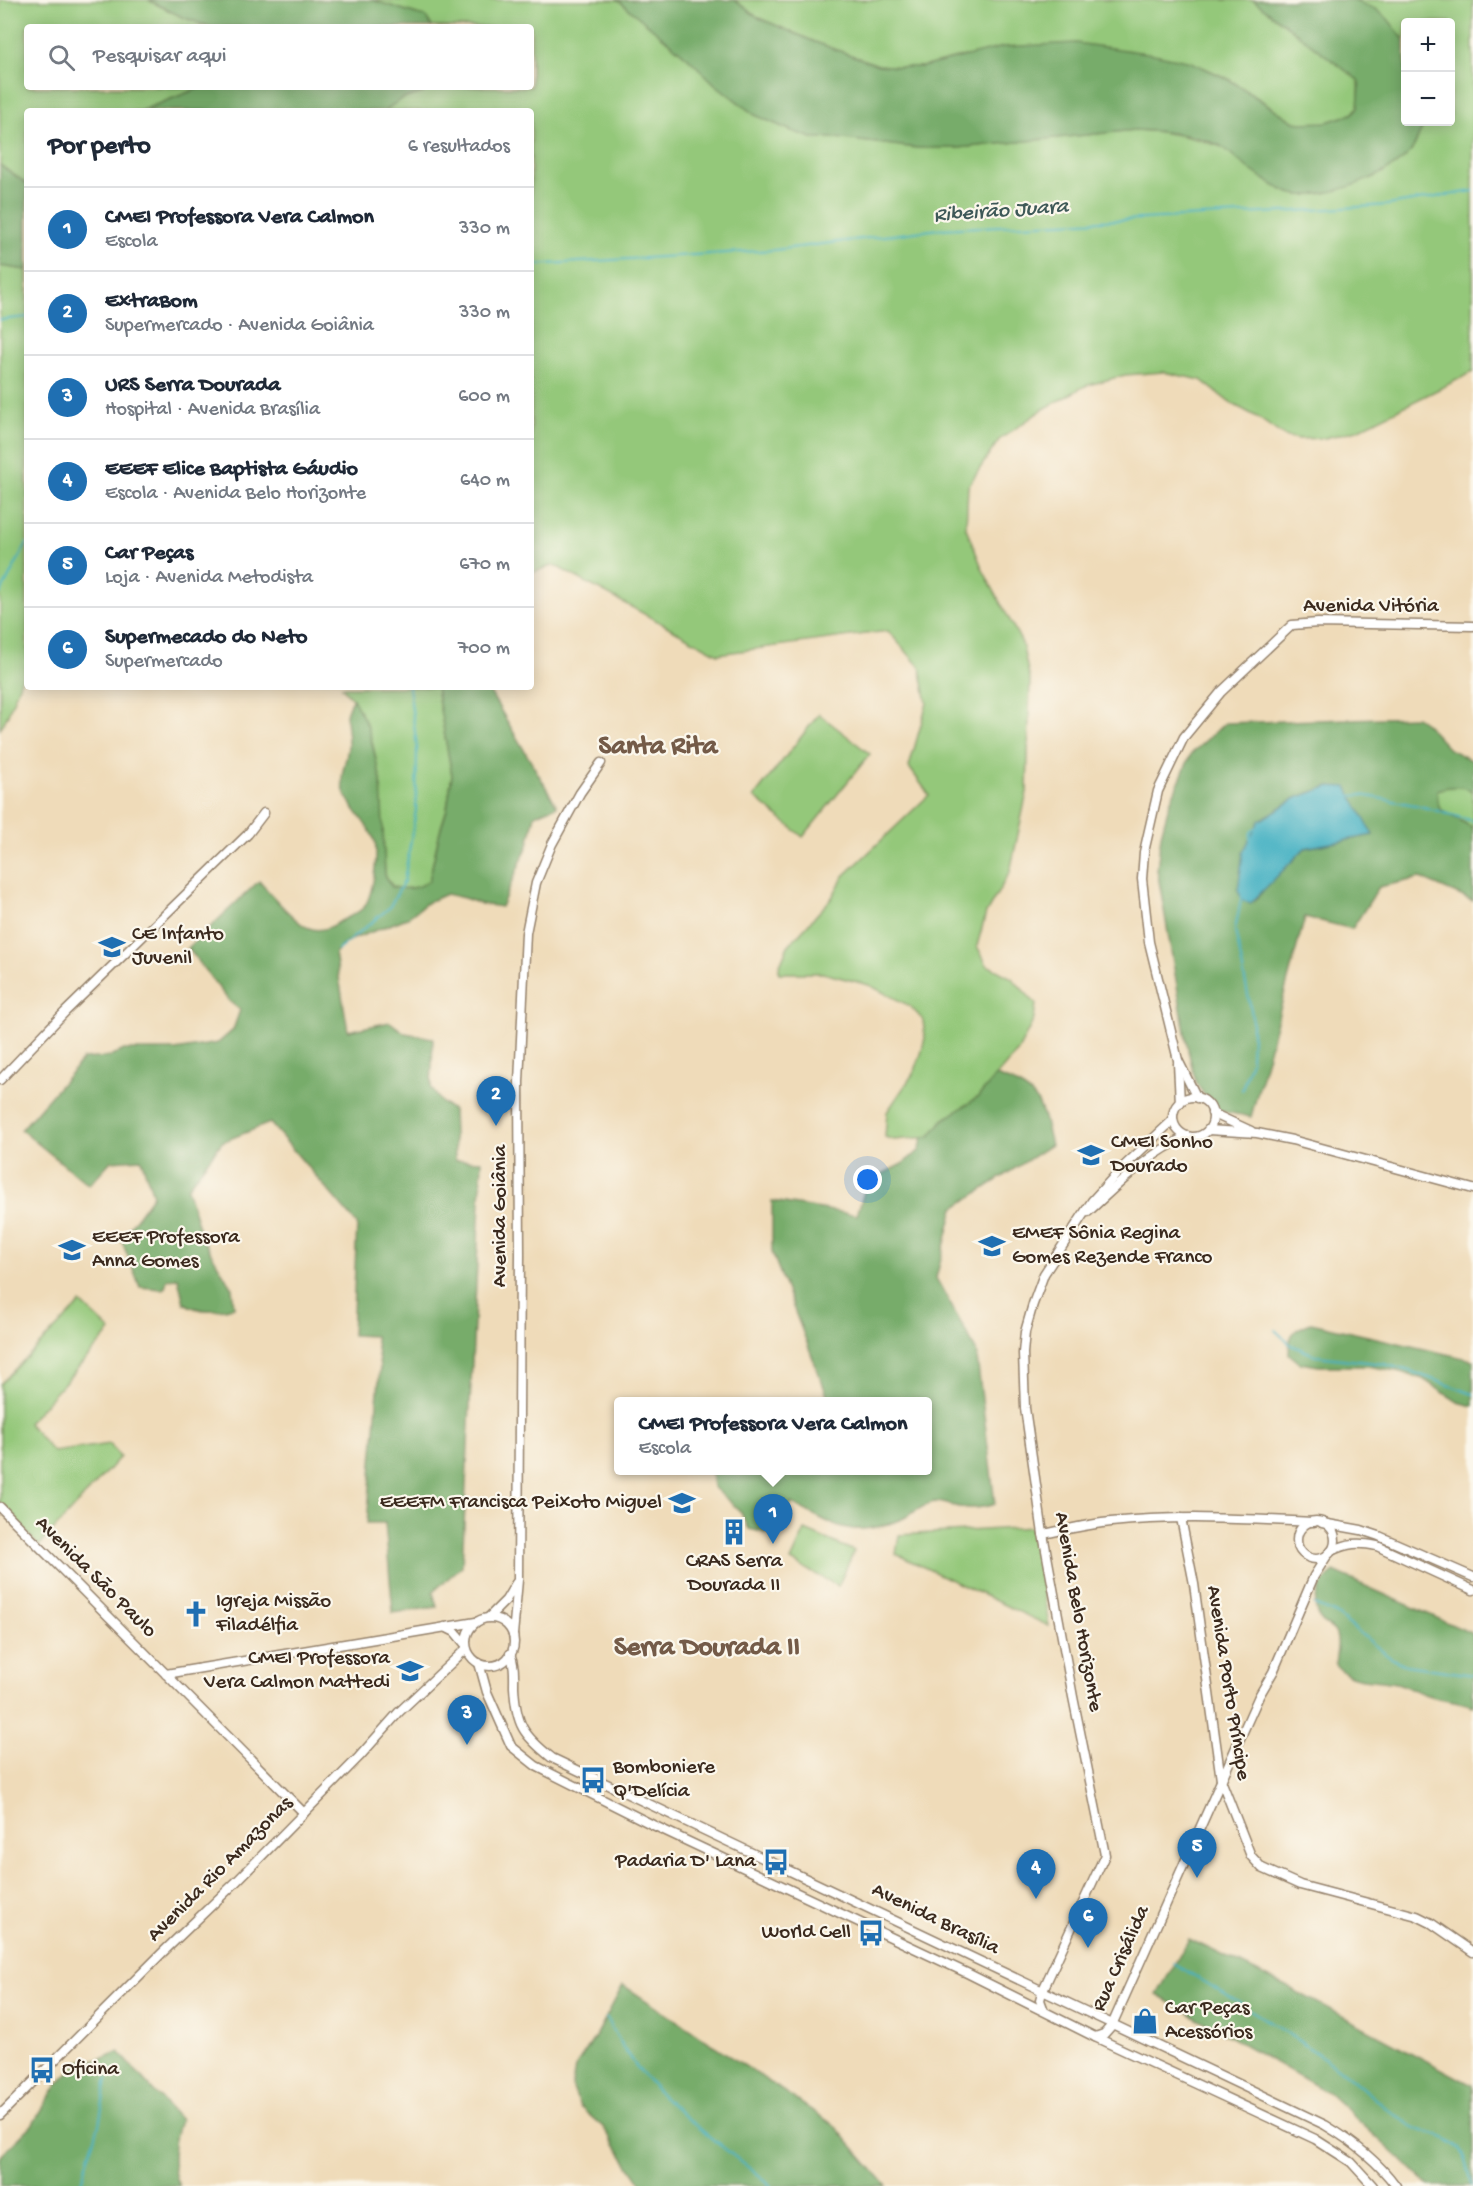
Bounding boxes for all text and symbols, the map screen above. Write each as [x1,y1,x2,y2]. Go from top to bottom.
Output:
map controls [1401,18,1455,126]
button: + [1401,18,1455,72]
search box [24,24,534,90]
icon: search [45,41,78,74]
text: Pesquisar aqui [93,44,227,70]
button: − [1401,72,1455,126]
text: Por perto [48,132,151,163]
text: 6 resultados [408,136,510,159]
water label: Ribeirão Juara [933,194,1071,230]
text: CMEI Professora Vera Calmon [105,205,374,231]
text: 1 [63,218,72,241]
text: 330 m [459,218,510,241]
text: Escola [105,231,158,254]
text: ExtraBom [105,289,198,315]
text: 2 [63,302,72,325]
text: 330 m [459,302,510,325]
text: Supermercado · Avenida Goiânia [105,315,374,338]
text: URS Serra Dourada [105,373,280,399]
text: 3 [62,386,73,409]
text: 600 m [458,386,510,409]
text: Hospital · Avenida Brasília [105,399,320,422]
text: EEEF Elice Baptista Gáudio [105,457,358,483]
text: 4 [63,470,72,493]
text: 640 m [460,470,510,493]
text: Escola · Avenida Belo Horizonte [105,483,366,506]
text: Car Peças [105,541,193,567]
text: 5 [62,554,73,577]
text: 670 m [459,554,510,577]
text: Loja · Avenida Metodista [105,567,313,590]
street label: Avenida Vitória [1303,595,1440,620]
text: Supermecado do Neto [105,625,307,651]
text: 6 [62,638,73,661]
text: 700 m [458,638,510,661]
text: Supermercado [105,651,223,674]
district label: Santa Rita [599,732,719,764]
place label: CE Infanto Juvenil [132,923,224,972]
school or university icon: CE Infanto Juvenil [97,932,127,962]
pin: 2 [476,1076,516,1126]
place label: CMEI Sonho Dourado [1109,1131,1213,1180]
school or university icon: CMEI Sonho Dourado [1076,1140,1106,1170]
street label: Avenida Goiânia [489,1143,514,1287]
your location [853,1165,882,1194]
place label: EMEF Sônia Regina Gomes Rezende Franco [1012,1222,1213,1271]
place label: EEEF Professora Anna Gomes [92,1226,241,1275]
school or university icon: EMEF Sônia Regina Gomes Rezende Franco [977,1231,1007,1261]
school or university icon: EEEF Professora Anna Gomes [57,1235,87,1265]
popup [614,1397,932,1475]
text: CMEI Professora Vera Calmon [639,1412,907,1438]
text: Escola [639,1438,691,1461]
school or university icon: EEEFM Francisca Peixoto Miguel [667,1488,697,1518]
place label: EEEFM Francisca Peixoto Miguel [380,1491,662,1516]
pin: 1 [754,1494,792,1544]
street label: Avenida Belo Horizonte [1047,1510,1107,1715]
street label: Avenida São Paulo [29,1512,161,1644]
building icon: CRAS Serra Dourada II [719,1517,749,1547]
place label: CRAS Serra Dourada II [686,1550,784,1599]
street label: Avenida Porto Príncipe [1199,1584,1255,1783]
place label: Igreja Missão Filadélfia [215,1590,331,1639]
church icon: Igreja Missão Filadélfia [181,1599,211,1629]
district label: Serra Dourada II [614,1633,800,1665]
place label: CMEI Professora Vera Calmon Mattedi [203,1647,391,1696]
school or university icon: CMEI Professora Vera Calmon Mattedi [395,1656,425,1686]
pin: 3 [448,1696,486,1745]
place label: Bomboniere Q'Delícia [612,1756,716,1805]
bus stop icon: Bomboniere Q'Delícia [578,1765,608,1795]
street label: Avenida Rio Amazonas [143,1791,300,1948]
pin: 5 [1178,1828,1216,1878]
bus stop icon: Padaria D' Lana [761,1847,791,1877]
place label: Padaria D' Lana [614,1850,757,1875]
pin: 4 [1016,1850,1056,1899]
street label: Avenida Brasília [867,1878,1004,1962]
pin: 6 [1068,1898,1108,1948]
street label: Rua Crisálida [1088,1901,1157,2016]
bus stop icon: World Cell [856,1918,886,1948]
place label: World Cell [761,1921,851,1946]
place label: Car Peças Acessórios [1165,1997,1254,2046]
shop icon: Car Peças Acessórios [1130,2006,1160,2036]
bus stop icon: Oficina [27,2055,57,2085]
place label: Oficina [62,2058,120,2083]

